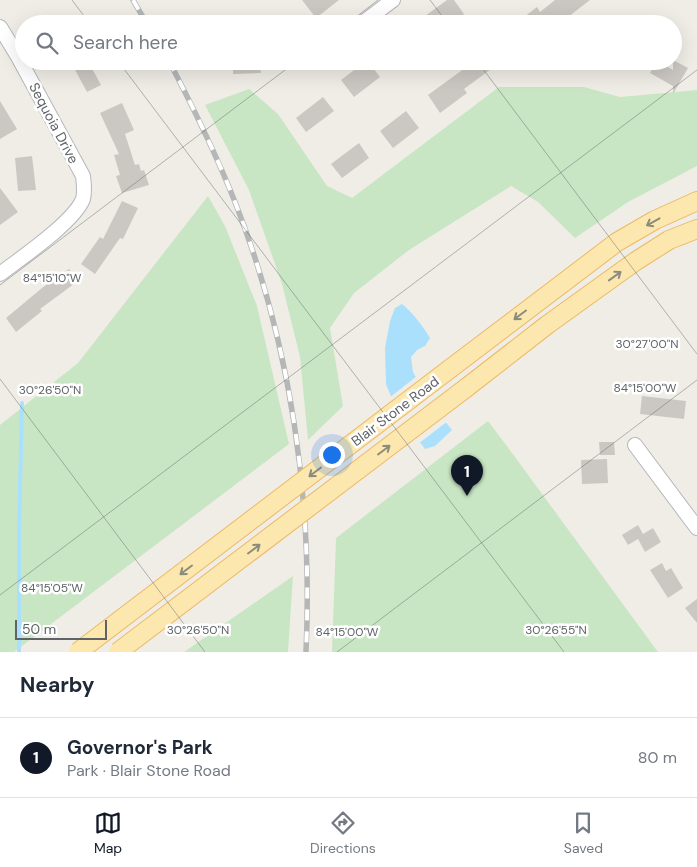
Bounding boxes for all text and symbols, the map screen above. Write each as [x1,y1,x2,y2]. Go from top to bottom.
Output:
search box [15,15,682,70]
icon: search [33,29,61,57]
text: Search here [73,30,178,55]
street label: Sequoia Drive [25,79,83,167]
one-way arrow [646,217,660,227]
text: 84°15'10"W [23,270,82,286]
one-way arrow [608,270,621,281]
one-way arrow [514,310,527,321]
text: 30°27'00"N [615,336,679,352]
street label: Blair Stone Road [347,372,443,450]
text: 84°15'00"W [614,380,677,396]
text: 30°26'50"N [19,382,81,398]
your location [319,442,345,468]
one-way arrow [377,445,390,456]
pin: 1 [451,455,483,496]
one-way arrow [308,467,322,477]
one-way arrow [247,543,260,554]
one-way arrow [180,565,193,576]
text: 84°15'05"W [21,580,83,596]
scale bar [15,617,108,640]
text: 50 m [22,620,56,638]
text: 30°26'50"N [167,622,229,638]
text: 30°26'55"N [525,622,587,638]
text: 84°15'00"W [316,624,379,640]
text: Nearby [20,671,94,699]
text: Governor's Park [67,735,213,760]
text: 1 [33,747,39,768]
text: 80 m [638,747,677,768]
text: Park · Blair Stone Road [67,760,231,781]
tab: Map [94,809,122,857]
tab: Directions [310,809,376,857]
tab: Saved [564,809,603,857]

